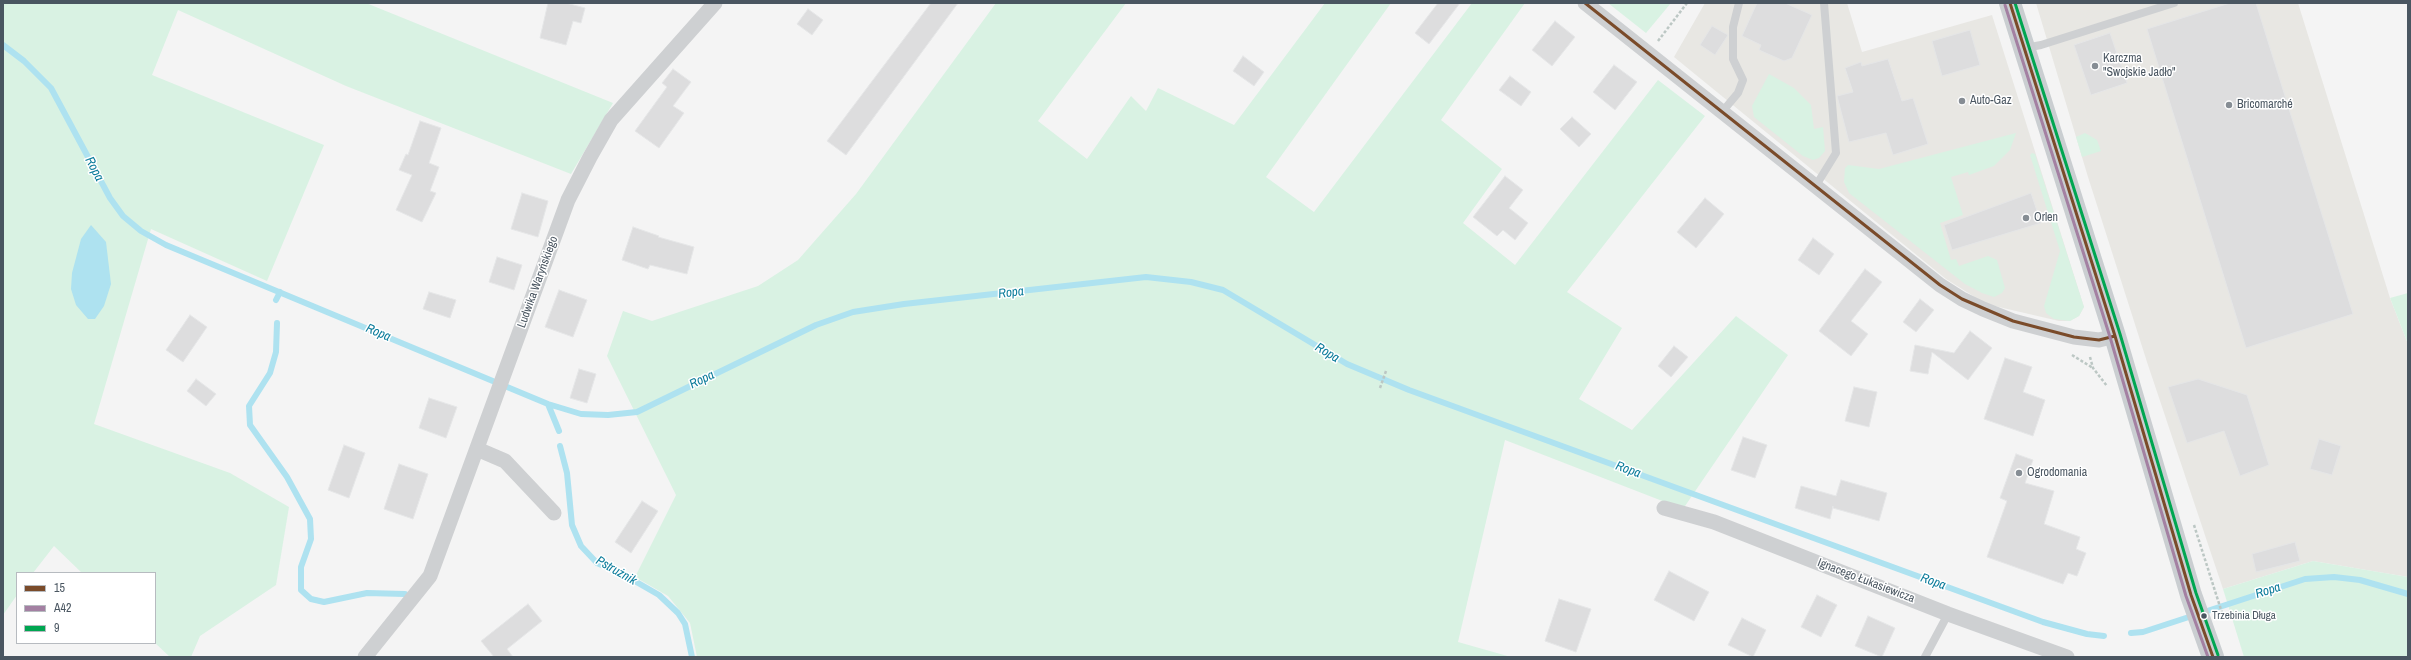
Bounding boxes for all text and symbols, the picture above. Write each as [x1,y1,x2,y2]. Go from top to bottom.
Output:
place label: Karczma "Swojskie Jadło" [2103,52,2176,80]
marker: Karczma "Swojskie Jadło" [2090,61,2100,71]
place label: Auto-Gaz [1970,94,2012,108]
marker: Auto-Gaz [1957,96,1967,106]
place label: Bricomarché [2237,98,2293,112]
marker: Bricomarché [2224,100,2234,110]
water label: Ropa [81,154,107,184]
place label: Orlen [2034,211,2058,225]
marker: Orlen [2021,213,2031,223]
street label: Ludwika Waryńskiego [515,234,561,330]
water label: Ropa [997,284,1025,302]
water label: Ropa [363,321,393,345]
water label: Ropa [1312,340,1342,366]
water label: Ropa [687,367,717,393]
water label: Ropa [1613,458,1643,482]
place label: Ogrodomania [2027,466,2087,480]
marker: Ogrodomania [2014,468,2024,478]
water label: Pstrużnik [593,553,639,589]
street label: Ignacego Łukasiewicza [1815,556,1917,606]
water label: Ropa [1918,570,1948,594]
legend [16,572,156,644]
text: 15 [54,580,65,596]
water label: Ropa [2253,580,2283,602]
text: A42 [54,600,72,616]
place label: Trzebinia Długa [2212,609,2276,623]
marker: Trzebinia Długa [2199,611,2209,621]
text: 9 [54,620,59,636]

